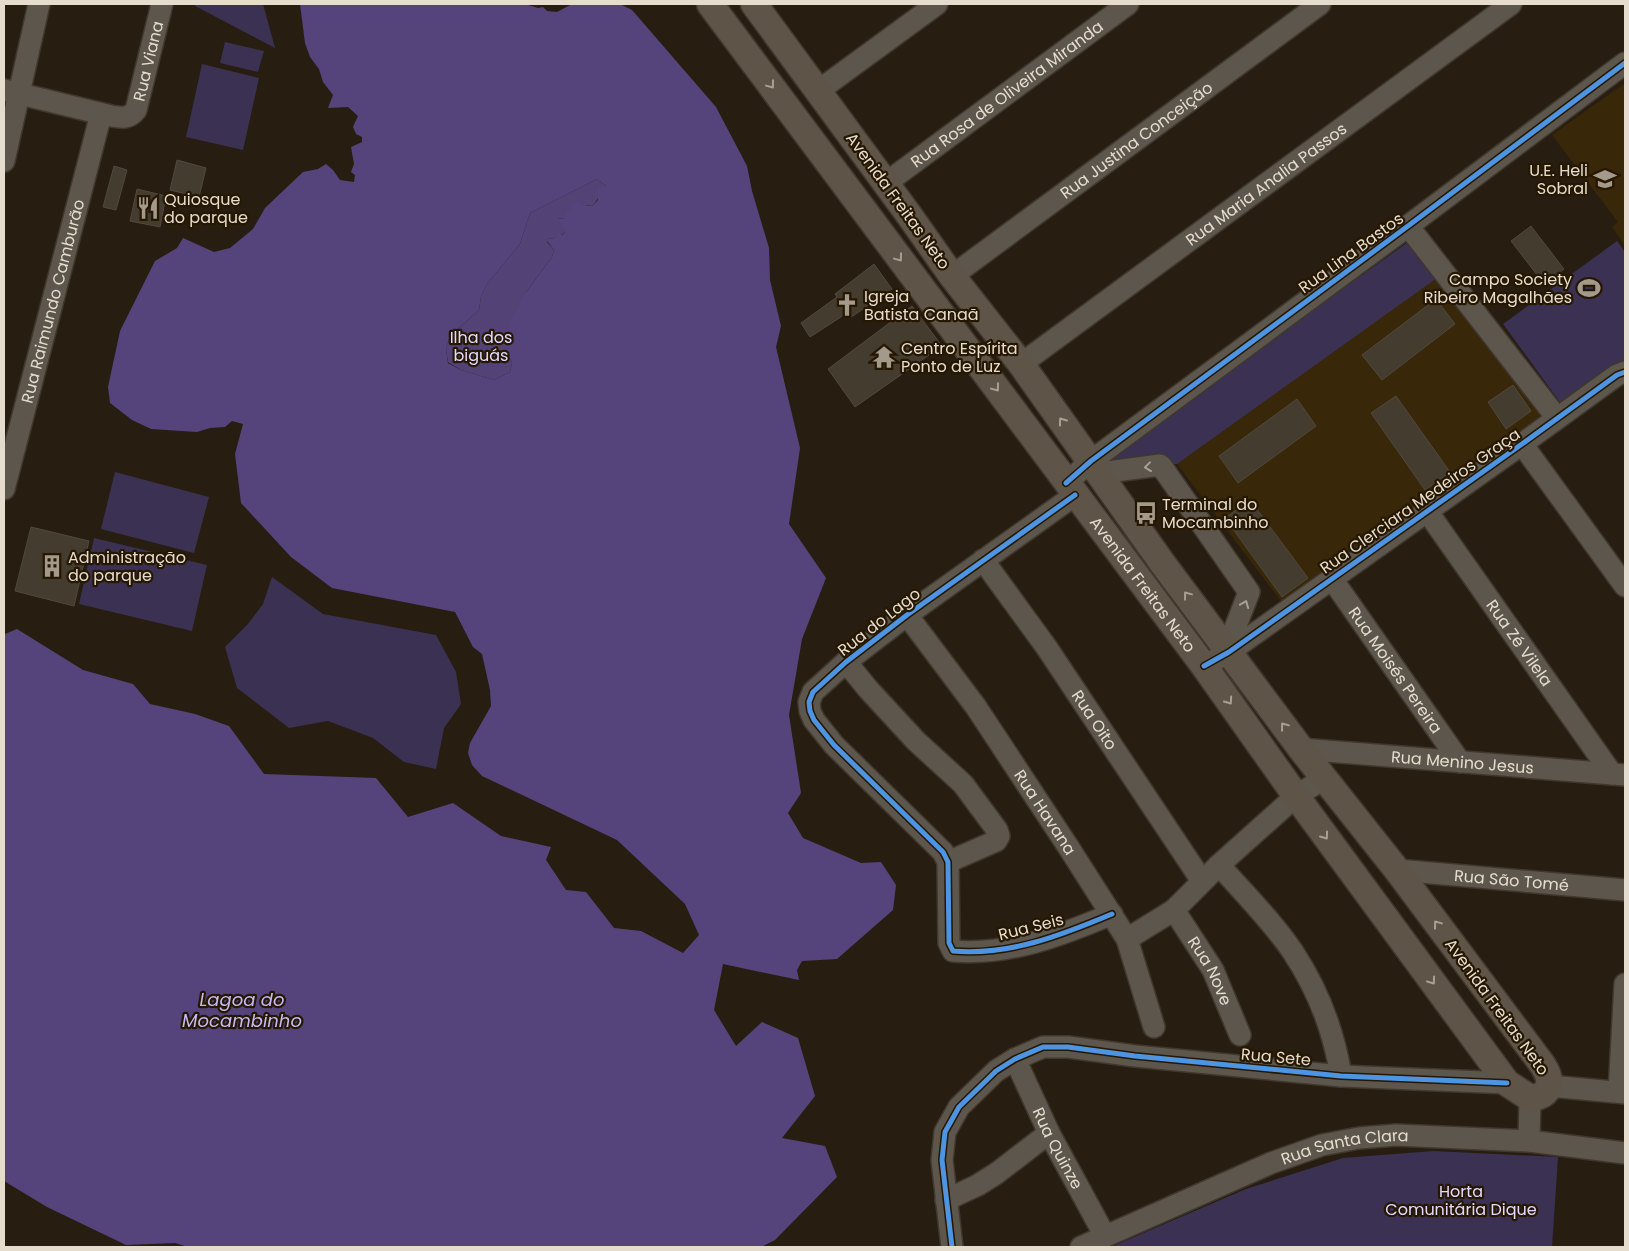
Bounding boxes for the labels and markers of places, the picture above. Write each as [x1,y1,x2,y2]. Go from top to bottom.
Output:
place label: U.E. Heli Sobral [1529,159,1588,200]
school or university icon: U.E. Heli Sobral [1592,166,1618,192]
place label: Quiosque do parque [164,188,248,229]
restaurant icon: Quiosque do parque [135,195,161,221]
place label: Campo Society Ribeiro Magalhães [1424,268,1572,309]
sports icon: Campo Society Ribeiro Magalhães [1576,275,1602,301]
place label: Igreja Batista Canaã [864,285,979,326]
church icon: Igreja Batista Canaã [834,292,860,318]
place label: Centro Espírita Ponto de Luz [901,337,1018,378]
temple icon: Centro Espírita Ponto de Luz [871,344,897,370]
place label: Terminal do Mocambinho [1162,493,1269,534]
bus stop icon: Terminal do Mocambinho [1133,500,1159,526]
place label: Administração do parque [68,546,186,587]
building icon: Administração do parque [39,553,65,579]

